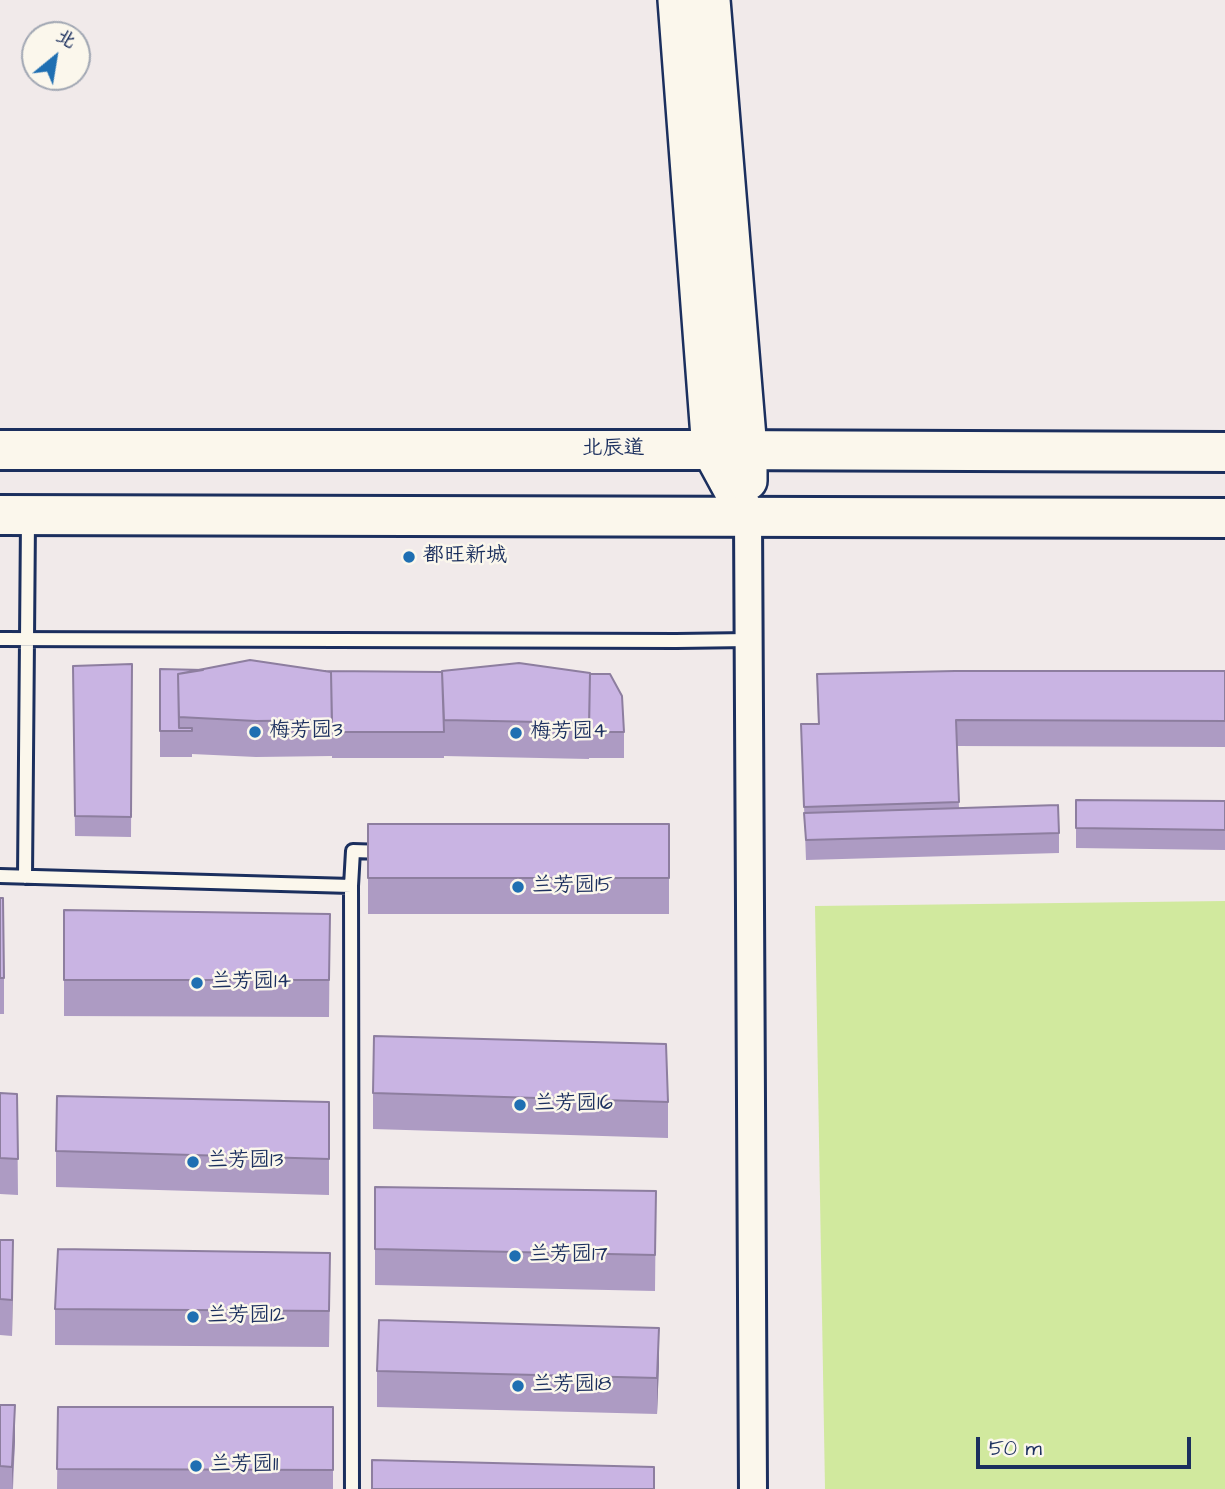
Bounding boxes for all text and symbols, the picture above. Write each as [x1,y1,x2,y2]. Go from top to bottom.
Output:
north arrow [21,21,91,91]
text: 北 [51,23,81,56]
street label: 北辰道 [582,437,644,463]
place label: 都旺新城 [423,544,507,570]
marker: 都旺新城 [401,549,417,565]
place label: 梅芳园3 [269,719,343,745]
place label: 梅芳园4 [530,720,607,746]
marker: 梅芳园3 [247,724,263,740]
marker: 梅芳园4 [508,725,524,741]
place label: 兰芳园15 [532,874,613,900]
marker: 兰芳园15 [510,879,526,895]
place label: 兰芳园14 [211,970,291,996]
marker: 兰芳园14 [189,975,205,991]
place label: 兰芳园16 [534,1092,613,1118]
marker: 兰芳园16 [512,1097,528,1113]
place label: 兰芳园13 [207,1149,283,1175]
marker: 兰芳园13 [185,1154,201,1170]
place label: 兰芳园17 [529,1243,608,1269]
marker: 兰芳园17 [507,1248,523,1264]
place label: 兰芳园12 [207,1304,285,1330]
marker: 兰芳园12 [185,1309,201,1325]
place label: 兰芳园18 [532,1373,611,1399]
marker: 兰芳园18 [510,1378,526,1394]
scale bar [980,1422,1195,1466]
text: 50 m [989,1434,1042,1463]
place label: 兰芳园11 [210,1453,278,1479]
marker: 兰芳园11 [188,1458,204,1474]

